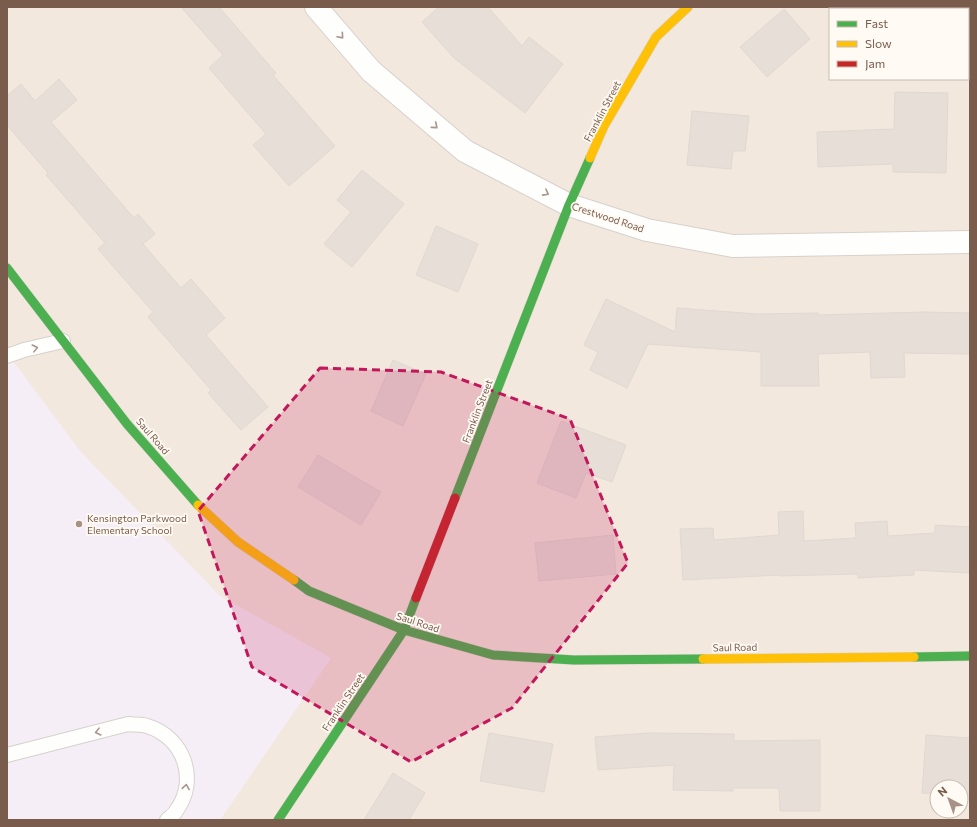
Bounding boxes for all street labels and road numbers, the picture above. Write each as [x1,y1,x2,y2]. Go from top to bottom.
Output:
street label: Franklin Street [581,79,623,143]
street label: Crestwood Road [570,200,646,234]
street label: Franklin Street [459,378,495,444]
street label: Saul Road [134,415,172,457]
street label: Saul Road [395,609,441,635]
street label: Saul Road [713,641,758,653]
street label: Franklin Street [319,671,367,733]

